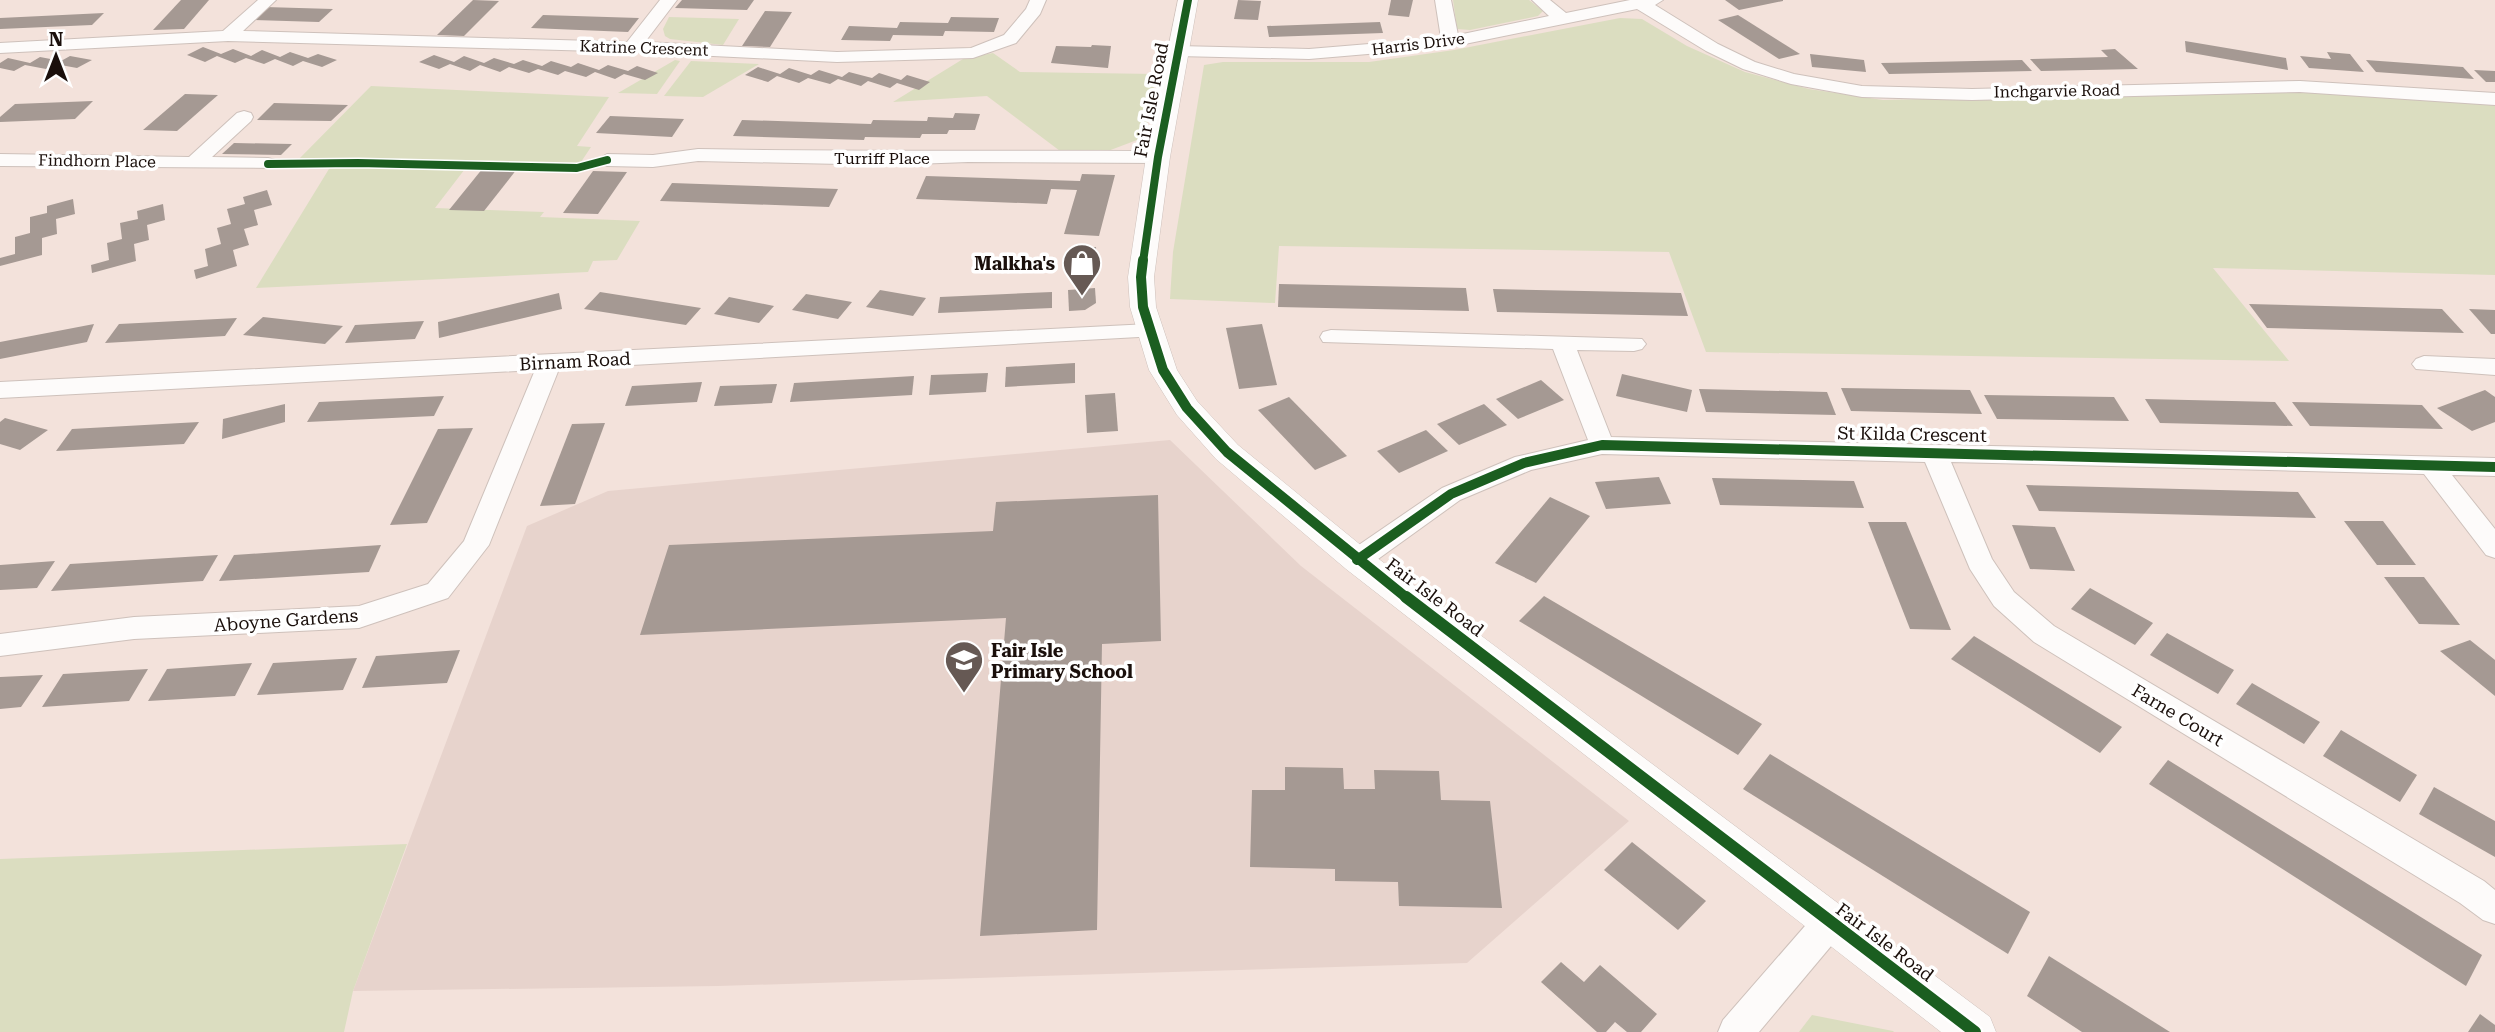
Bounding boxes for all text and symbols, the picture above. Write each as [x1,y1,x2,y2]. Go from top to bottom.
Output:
north arrow [21,21,91,91]
text: N [49,28,64,51]
street label: Harris Drive [1370,29,1466,59]
street label: Katrine Crescent [579,36,709,60]
street label: Fair Isle Road [1130,40,1173,159]
street label: Inchgarvie Road [1994,80,2120,102]
street label: Turriff Place [834,149,930,168]
street label: Findhorn Place [38,150,156,172]
shop icon: Malkha's [1061,242,1103,297]
place label: Malkha's [974,253,1055,274]
street label: Birnam Road [519,348,632,374]
street label: St Kilda Crescent [1837,422,1987,446]
street label: Fair Isle Road [1382,553,1488,641]
street label: Aboyne Gardens [213,604,359,636]
school or university icon: Fair Isle Primary School [943,639,985,694]
place label: Fair Isle Primary School [991,640,1133,682]
street label: Farne Court [2129,680,2228,751]
street label: Fair Isle Road [1832,898,1938,986]

